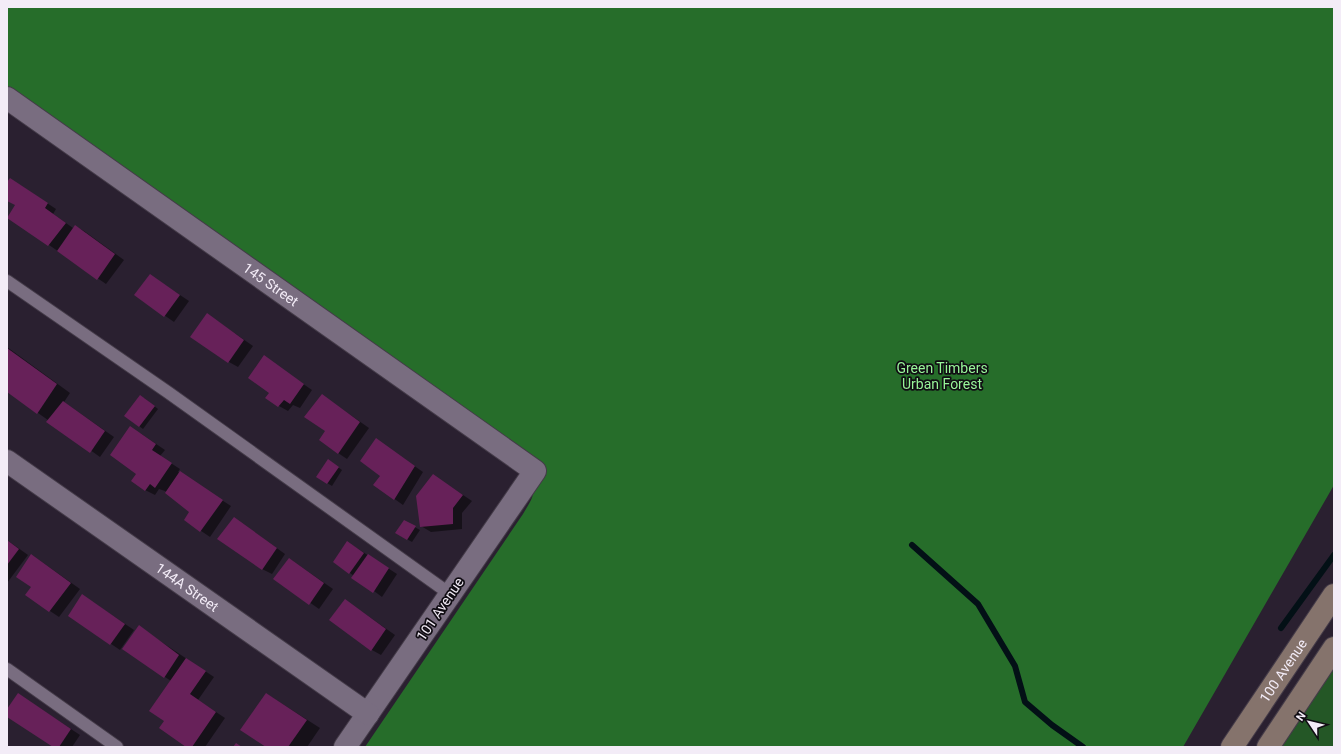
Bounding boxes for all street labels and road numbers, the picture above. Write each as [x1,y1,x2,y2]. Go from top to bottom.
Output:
street label: 145 Street [240,259,302,310]
street label: 144A Street [153,560,222,615]
street label: 101 Avenue [413,574,467,644]
street label: 100 Avenue [1256,636,1310,705]

